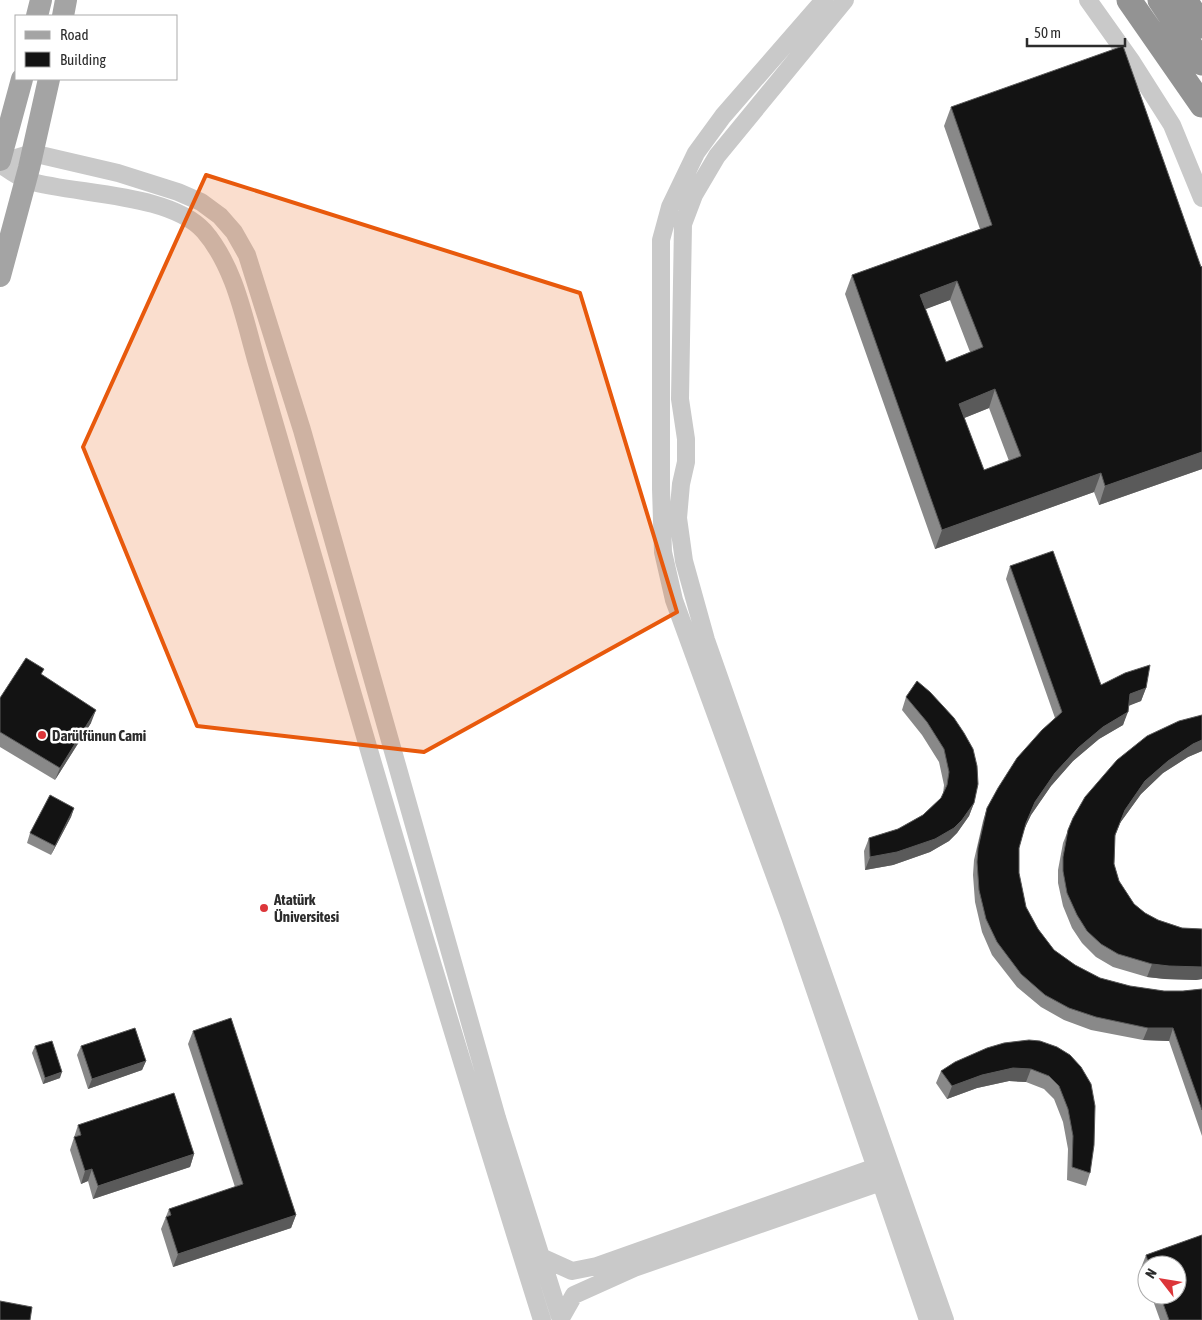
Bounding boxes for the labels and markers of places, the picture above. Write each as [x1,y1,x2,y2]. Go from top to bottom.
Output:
place label: Darülfünun Cami [52,727,146,744]
marker: Darülfünun Cami [36,729,48,741]
place label: Atatürk Üniversitesi [273,891,339,925]
marker: Atatürk Üniversitesi [258,902,270,914]

